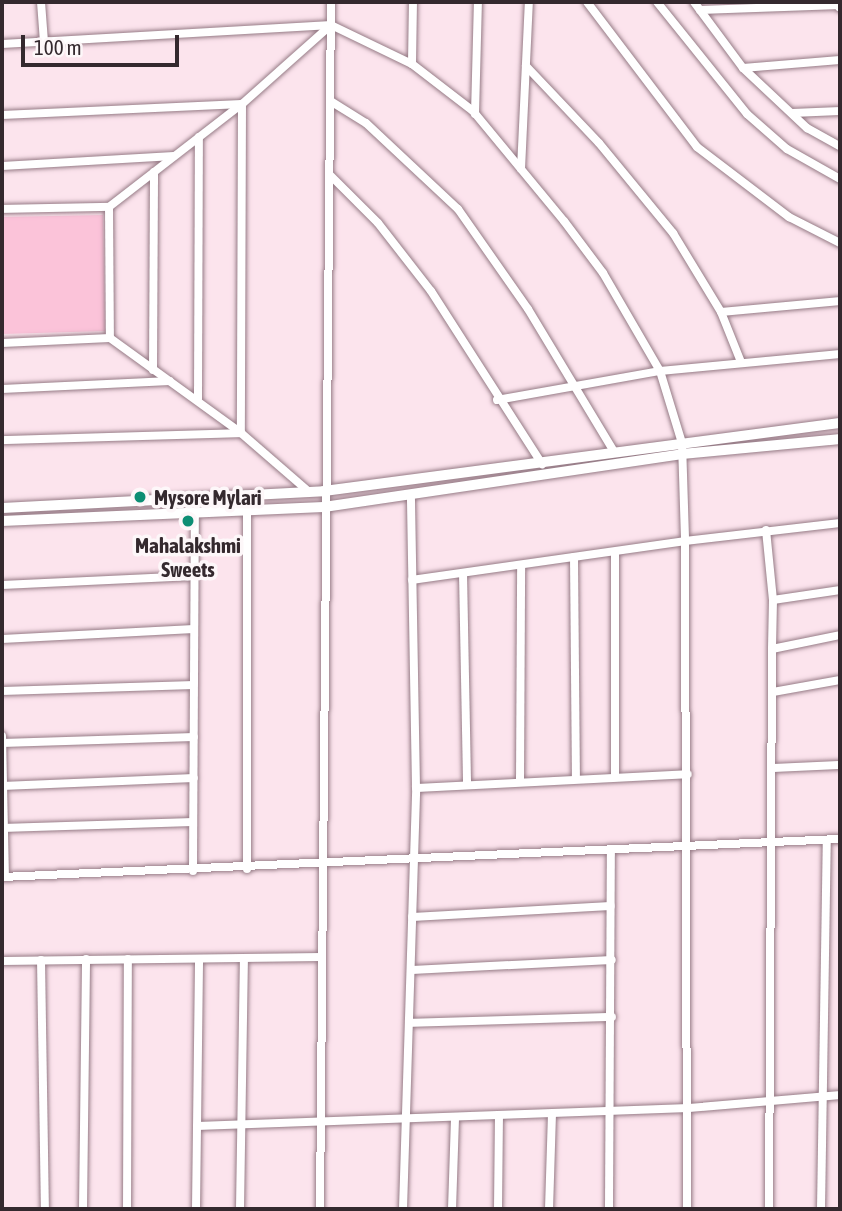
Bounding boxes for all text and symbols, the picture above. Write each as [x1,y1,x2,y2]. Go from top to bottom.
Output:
scale bar [24,21,182,65]
text: 100 m [34,35,82,59]
place label: Mysore Mylari [154,484,262,510]
marker: Mysore Mylari [132,489,148,505]
marker: Mahalakshmi Sweets [180,513,196,529]
place label: Mahalakshmi Sweets [135,532,241,582]

